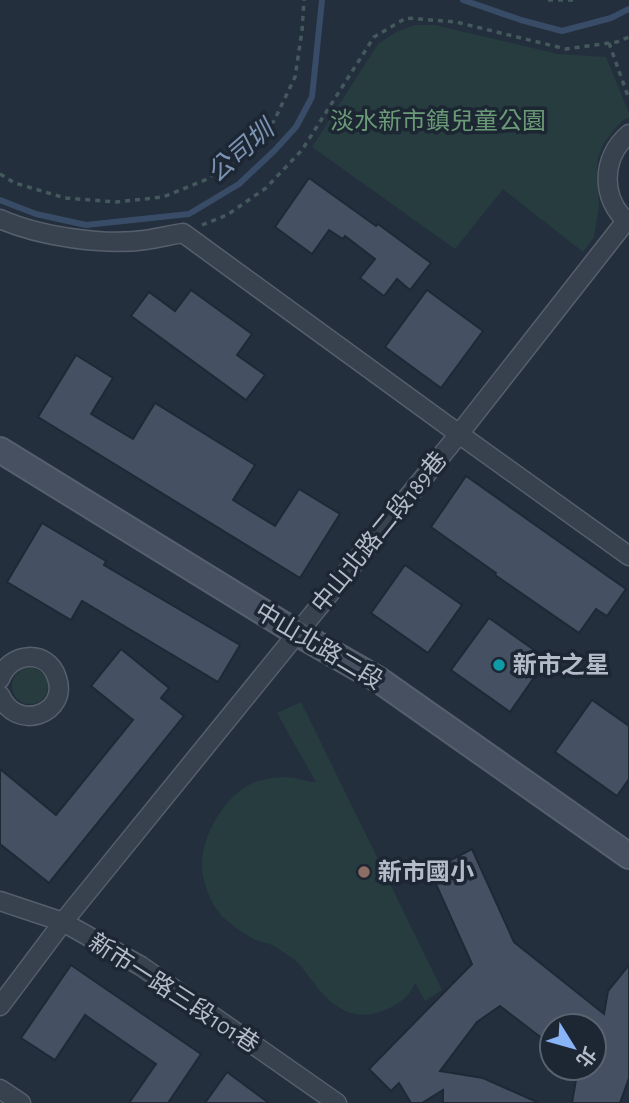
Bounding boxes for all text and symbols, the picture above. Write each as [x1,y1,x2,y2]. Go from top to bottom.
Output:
park label: 淡水新市鎮兒童公園 [330,108,546,134]
water label: 公司圳 [202,113,282,187]
street label: 中山北路二段189巷 [306,447,452,617]
street label: 中山北路二段 [251,598,387,694]
place label: 新市之星 [513,652,609,678]
marker: 新市之星 [491,657,507,673]
place label: 新市國小 [378,859,474,885]
marker: 新市國小 [356,864,372,880]
street label: 新市一路三段101巷 [84,928,264,1058]
north arrow [538,1012,608,1082]
text: 北 [572,1043,599,1070]

